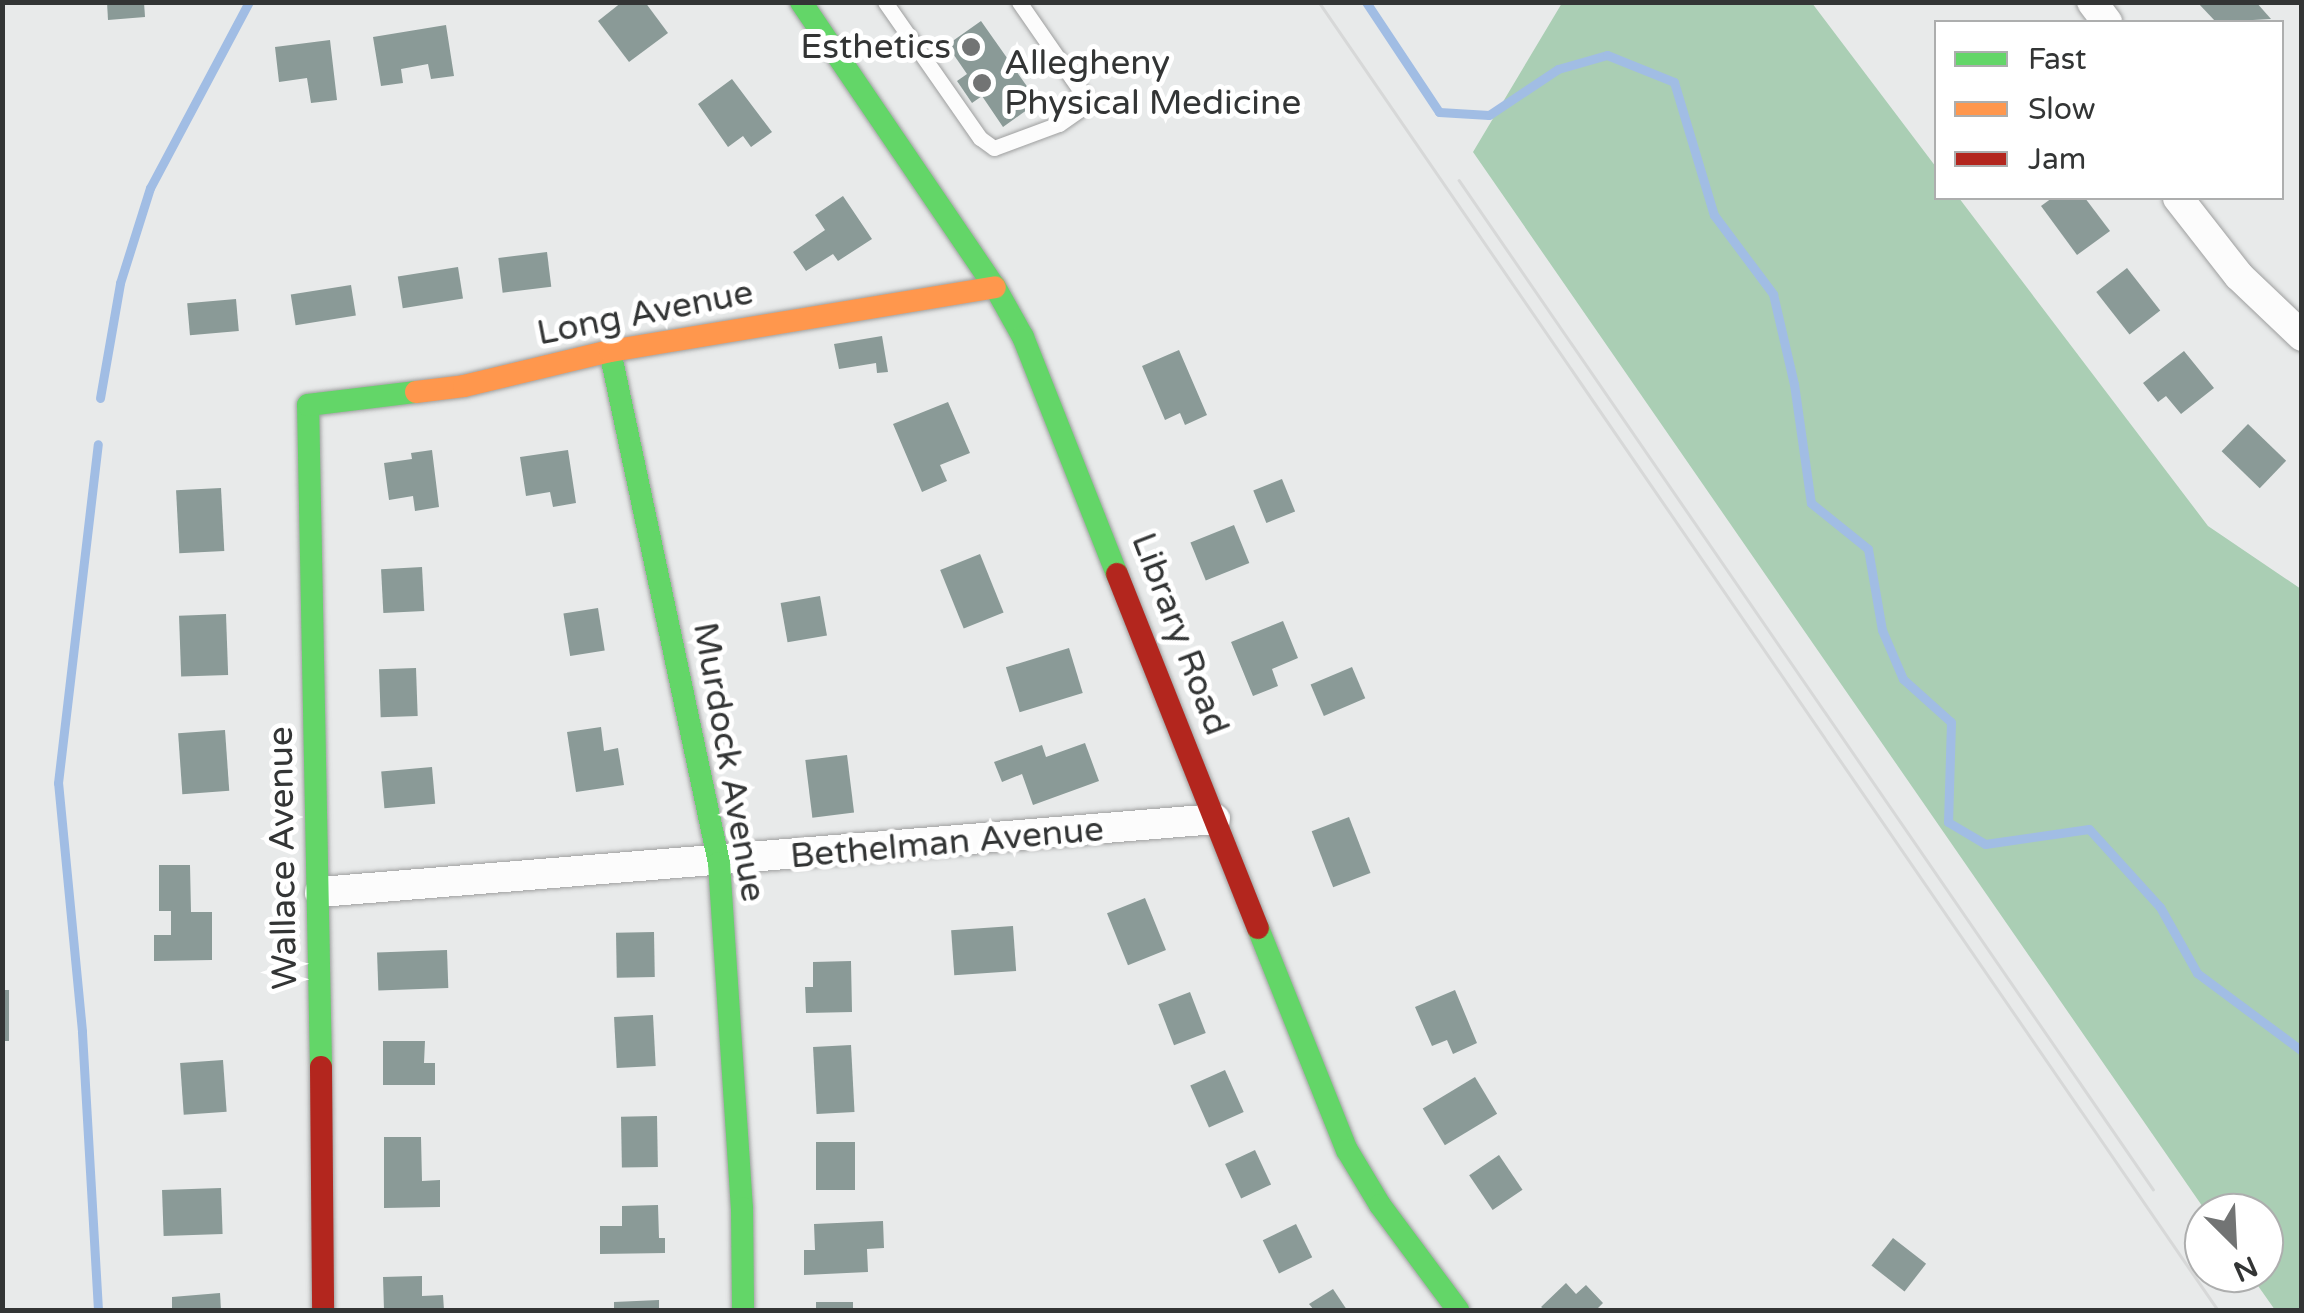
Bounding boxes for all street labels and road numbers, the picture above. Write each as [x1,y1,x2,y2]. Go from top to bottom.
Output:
street label: Long Avenue [533,271,757,355]
street label: Library Road [1122,527,1238,741]
street label: Murdock Avenue [684,619,774,905]
street label: Wallace Avenue [260,726,306,990]
street label: Bethelman Avenue [788,808,1106,878]

